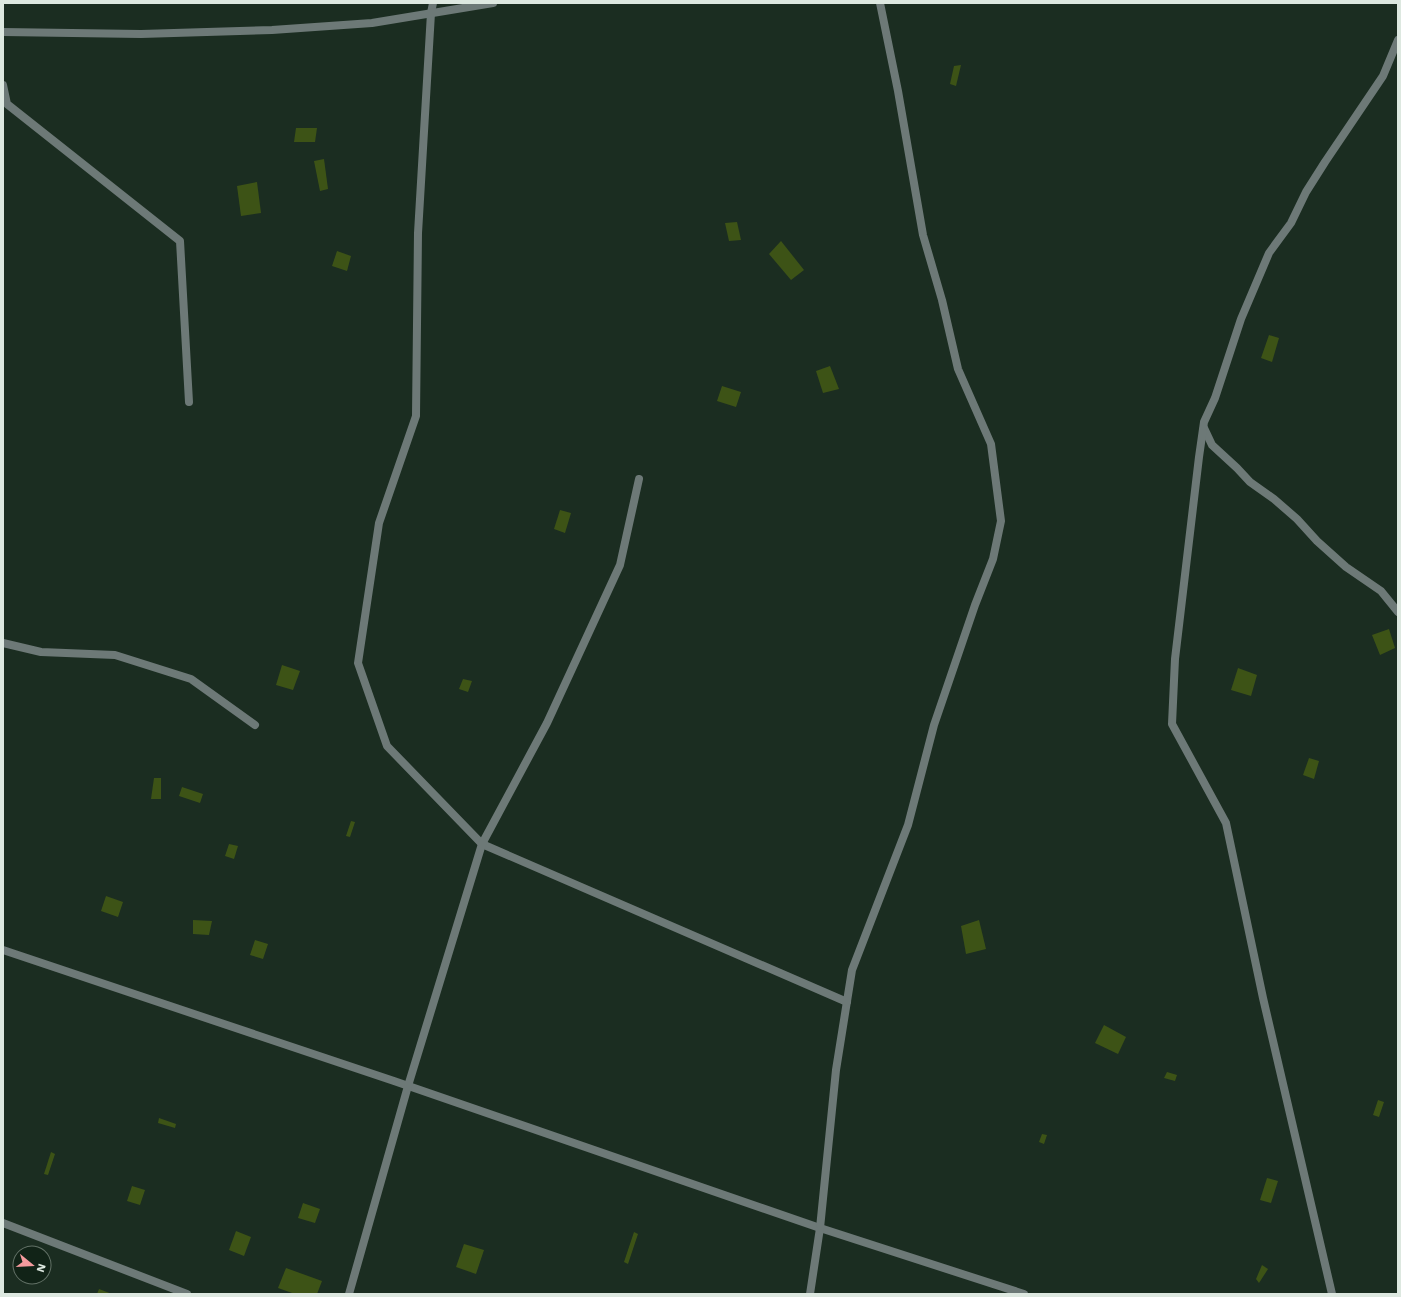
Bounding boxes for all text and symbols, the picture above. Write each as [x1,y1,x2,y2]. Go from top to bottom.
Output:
north arrow [12,1245,52,1285]
text: N [34,1262,48,1274]

